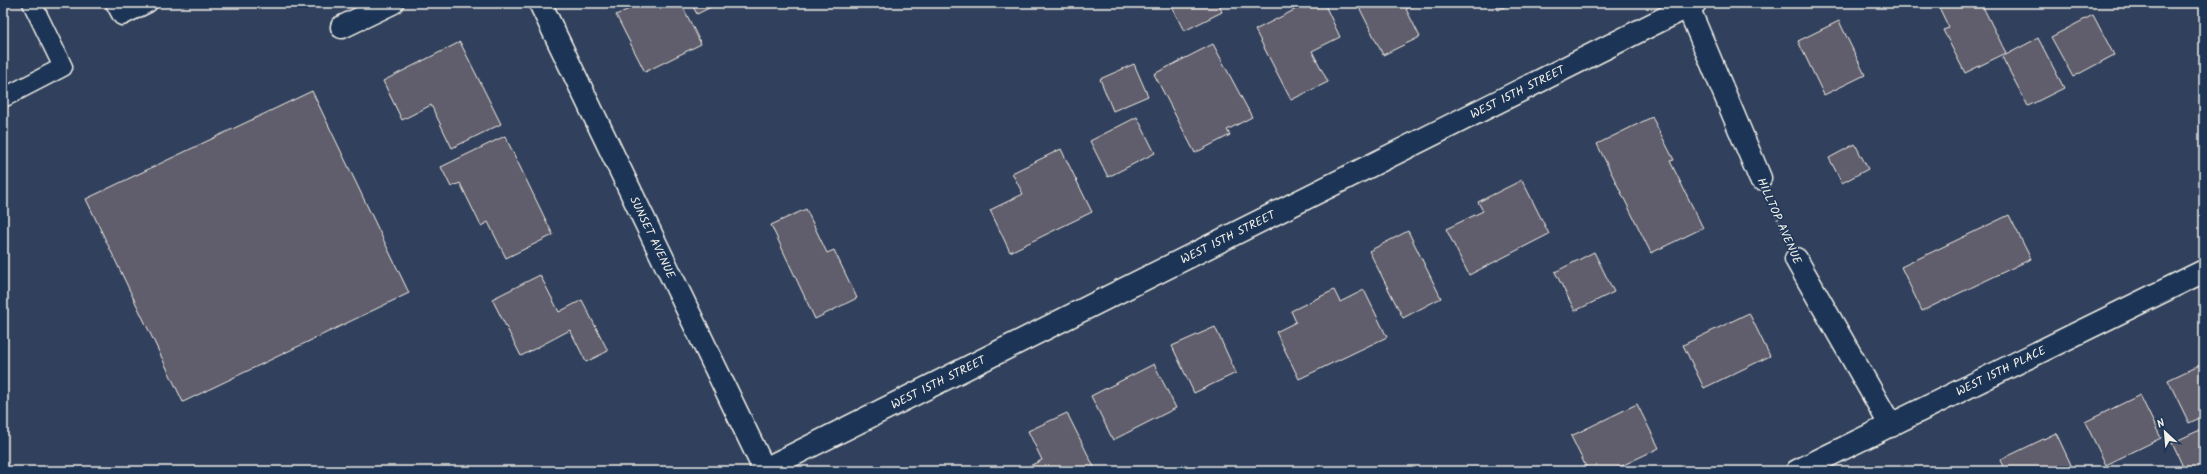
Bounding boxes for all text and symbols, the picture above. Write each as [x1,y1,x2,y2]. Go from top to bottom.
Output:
street label: WEST 15TH STREET [1467,60,1569,124]
street label: HILLTOP AVENUE [1751,175,1807,268]
street label: SUNSET AVENUE [625,193,681,283]
street label: WEST 15TH STREET [1177,205,1280,269]
street label: WEST 15TH PLACE [1952,340,2050,401]
street label: WEST 15TH STREET [887,350,990,414]
north arrow [2145,412,2185,452]
text: N [2154,414,2168,434]

